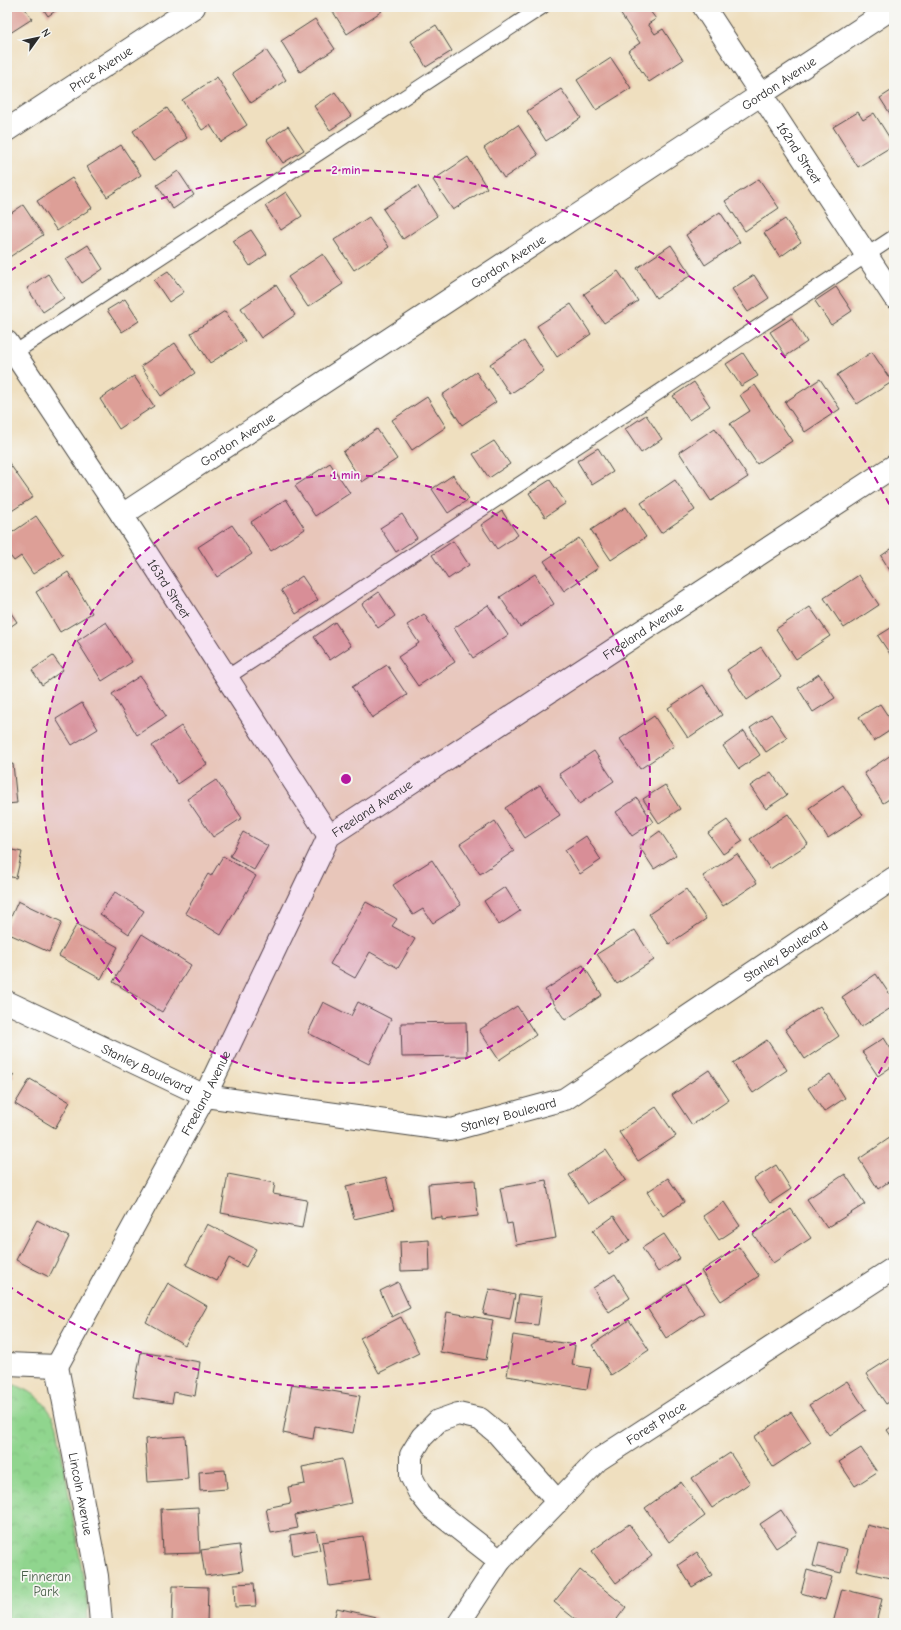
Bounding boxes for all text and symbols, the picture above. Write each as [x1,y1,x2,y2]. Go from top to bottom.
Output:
north arrow [18,18,58,58]
text: N [39,26,53,39]
street label: Price Avenue [67,43,136,95]
street label: Gordon Avenue [739,53,819,113]
street label: 162nd Street [773,119,825,187]
text: 2 min [331,163,361,177]
street label: Gordon Avenue [468,231,549,291]
street label: Gordon Avenue [198,409,278,469]
text: 1 min [332,468,360,482]
street label: 163rd Street [144,556,194,622]
street label: Freeland Avenue [600,599,686,663]
centre of rings [339,772,353,786]
street label: Freeland Avenue [329,776,415,840]
street label: Stanley Boulevard [740,918,831,985]
street label: Stanley Boulevard [99,1041,195,1097]
street label: Freeland Avenue [178,1048,234,1138]
street label: Stanley Boulevard [459,1095,558,1135]
street label: Forest Place [623,1398,689,1448]
street label: Lincoln Avenue [66,1451,96,1537]
park label: Finneran Park [21,1569,71,1599]

